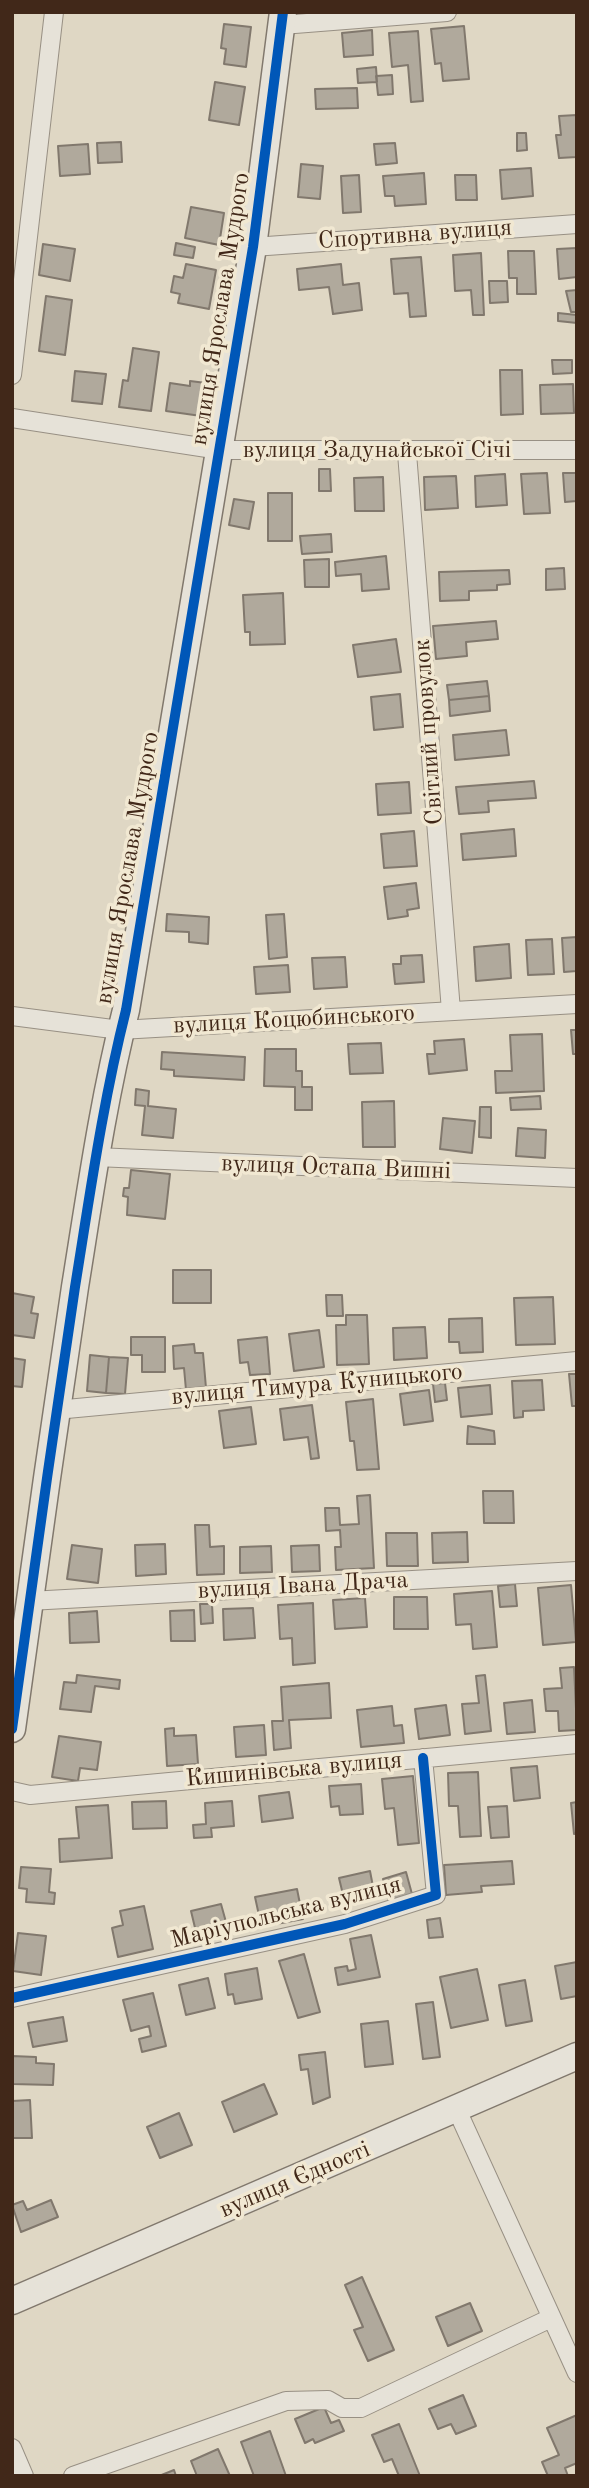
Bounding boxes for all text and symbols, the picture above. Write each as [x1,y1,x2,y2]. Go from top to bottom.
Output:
street label: вулиця Ярослава Мудрого [185,170,257,448]
street label: Спортивна вулиця [317,214,513,256]
street label: вулиця Задунайської Січі [243,437,511,465]
street label: Світлий провулок [408,638,450,826]
street label: вулиця Ярослава Мудрого [90,730,166,1006]
street label: вулиця Коцюбинського [172,999,416,1041]
street label: вулиця Остапа Вишні [221,1150,451,1186]
street label: вулиця Тимура Куницького [170,1358,464,1412]
street label: вулиця Івана Драча [197,1566,409,1606]
street label: Кишинівська вулиця [185,1746,403,1794]
street label: Маріупольська вулиця [168,1870,404,1956]
street label: вулиця Єдності [215,2135,375,2225]

